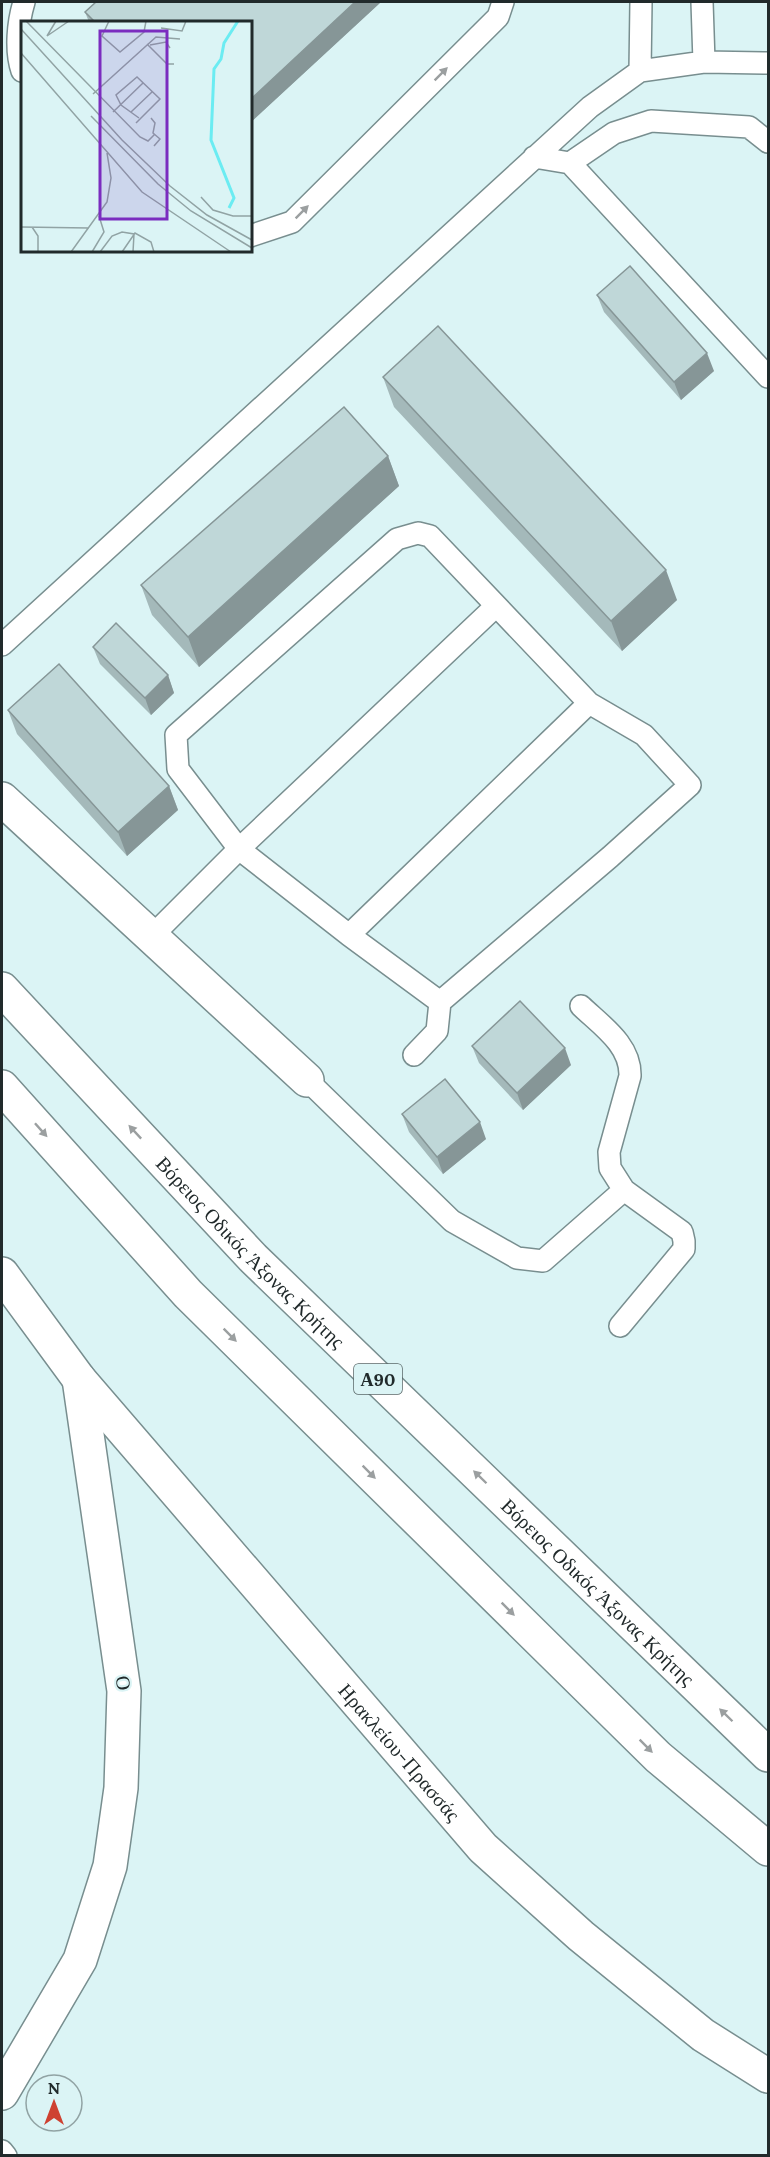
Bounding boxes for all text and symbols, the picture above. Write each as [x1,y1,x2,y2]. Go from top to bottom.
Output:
inset map [21,21,252,252]
one-way arrow [433,67,448,81]
one-way arrow [295,205,309,219]
one-way arrow [34,1123,48,1138]
one-way arrow [128,1125,142,1139]
street label: Βόρειος Οδικός Άξονας Κρήτης [151,1150,351,1353]
one-way arrow [222,1328,236,1342]
road number: Α90 [354,1364,402,1394]
one-way arrow [361,1465,376,1479]
one-way arrow [473,1471,487,1485]
street label: Βόρειος Οδικός Άξονας Κρήτης [497,1492,700,1690]
one-way arrow [500,1602,515,1616]
street label: Ο [109,1675,135,1691]
street label: Ηρακλείου-Πρασσάς [334,1678,466,1826]
one-way arrow [720,1708,734,1722]
one-way arrow [639,1738,653,1752]
north arrow [24,2073,84,2133]
text: N [48,2078,60,2098]

